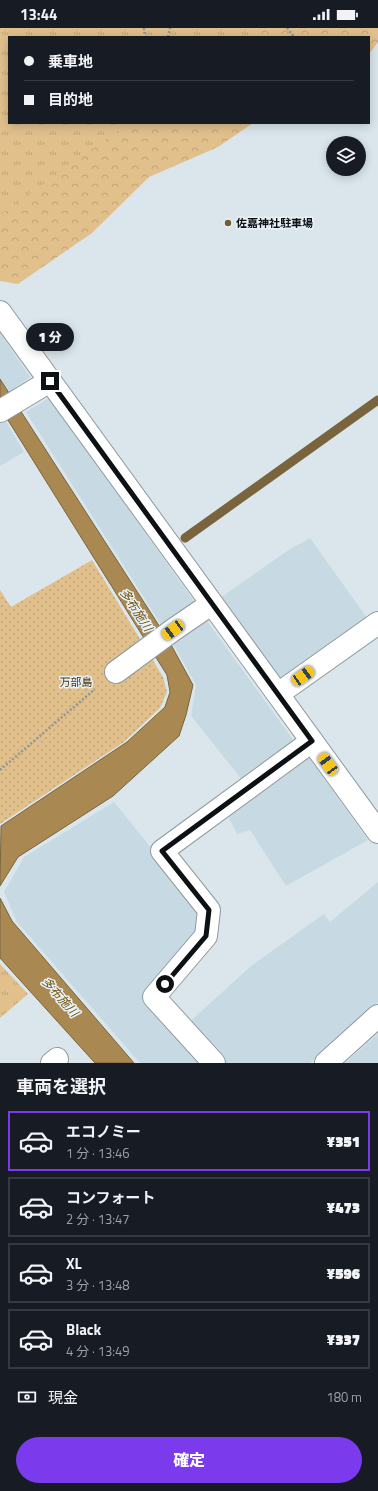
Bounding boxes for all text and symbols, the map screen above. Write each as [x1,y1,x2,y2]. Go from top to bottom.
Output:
text: 13:44 [20,3,57,26]
text: 乗車地 [48,50,93,73]
text: 目的地 [48,88,93,111]
map controls [326,136,366,176]
button: layers [326,136,366,176]
place label: 佐嘉神社駐車場 [236,215,313,231]
marker: 佐嘉神社駐車場 [223,218,233,228]
callout: 1 分 [26,323,74,351]
text: 1 分 [39,327,61,347]
route end [41,372,59,390]
water label: 多布施川 [115,584,159,637]
car [160,618,186,642]
car [290,664,316,688]
park label: 万部島 [60,674,93,690]
car [316,751,340,777]
water label: 多布施川 [37,972,85,1022]
route start [156,975,174,993]
text: 車両を選択 [16,1073,106,1100]
text: エコノミー [66,1120,141,1143]
icon: car [18,1123,54,1159]
text: ¥351 [327,1130,360,1153]
text: 1 分 · 13:46 [66,1143,130,1163]
text: コンフォート [66,1186,156,1209]
icon: car [18,1189,54,1225]
text: ¥473 [327,1196,360,1219]
text: 2 分 · 13:47 [66,1209,130,1229]
text: XL [66,1252,82,1275]
icon: car [18,1255,54,1291]
text: ¥596 [327,1262,360,1285]
text: 3 分 · 13:48 [66,1275,130,1295]
text: Black [66,1318,101,1341]
icon: car [18,1321,54,1357]
text: ¥337 [327,1328,360,1351]
text: 4 分 · 13:49 [66,1341,130,1361]
icon: cash [16,1386,38,1408]
text: 現金 [48,1386,78,1409]
text: 180 m [326,1387,362,1407]
button: 確定 [16,1437,362,1483]

